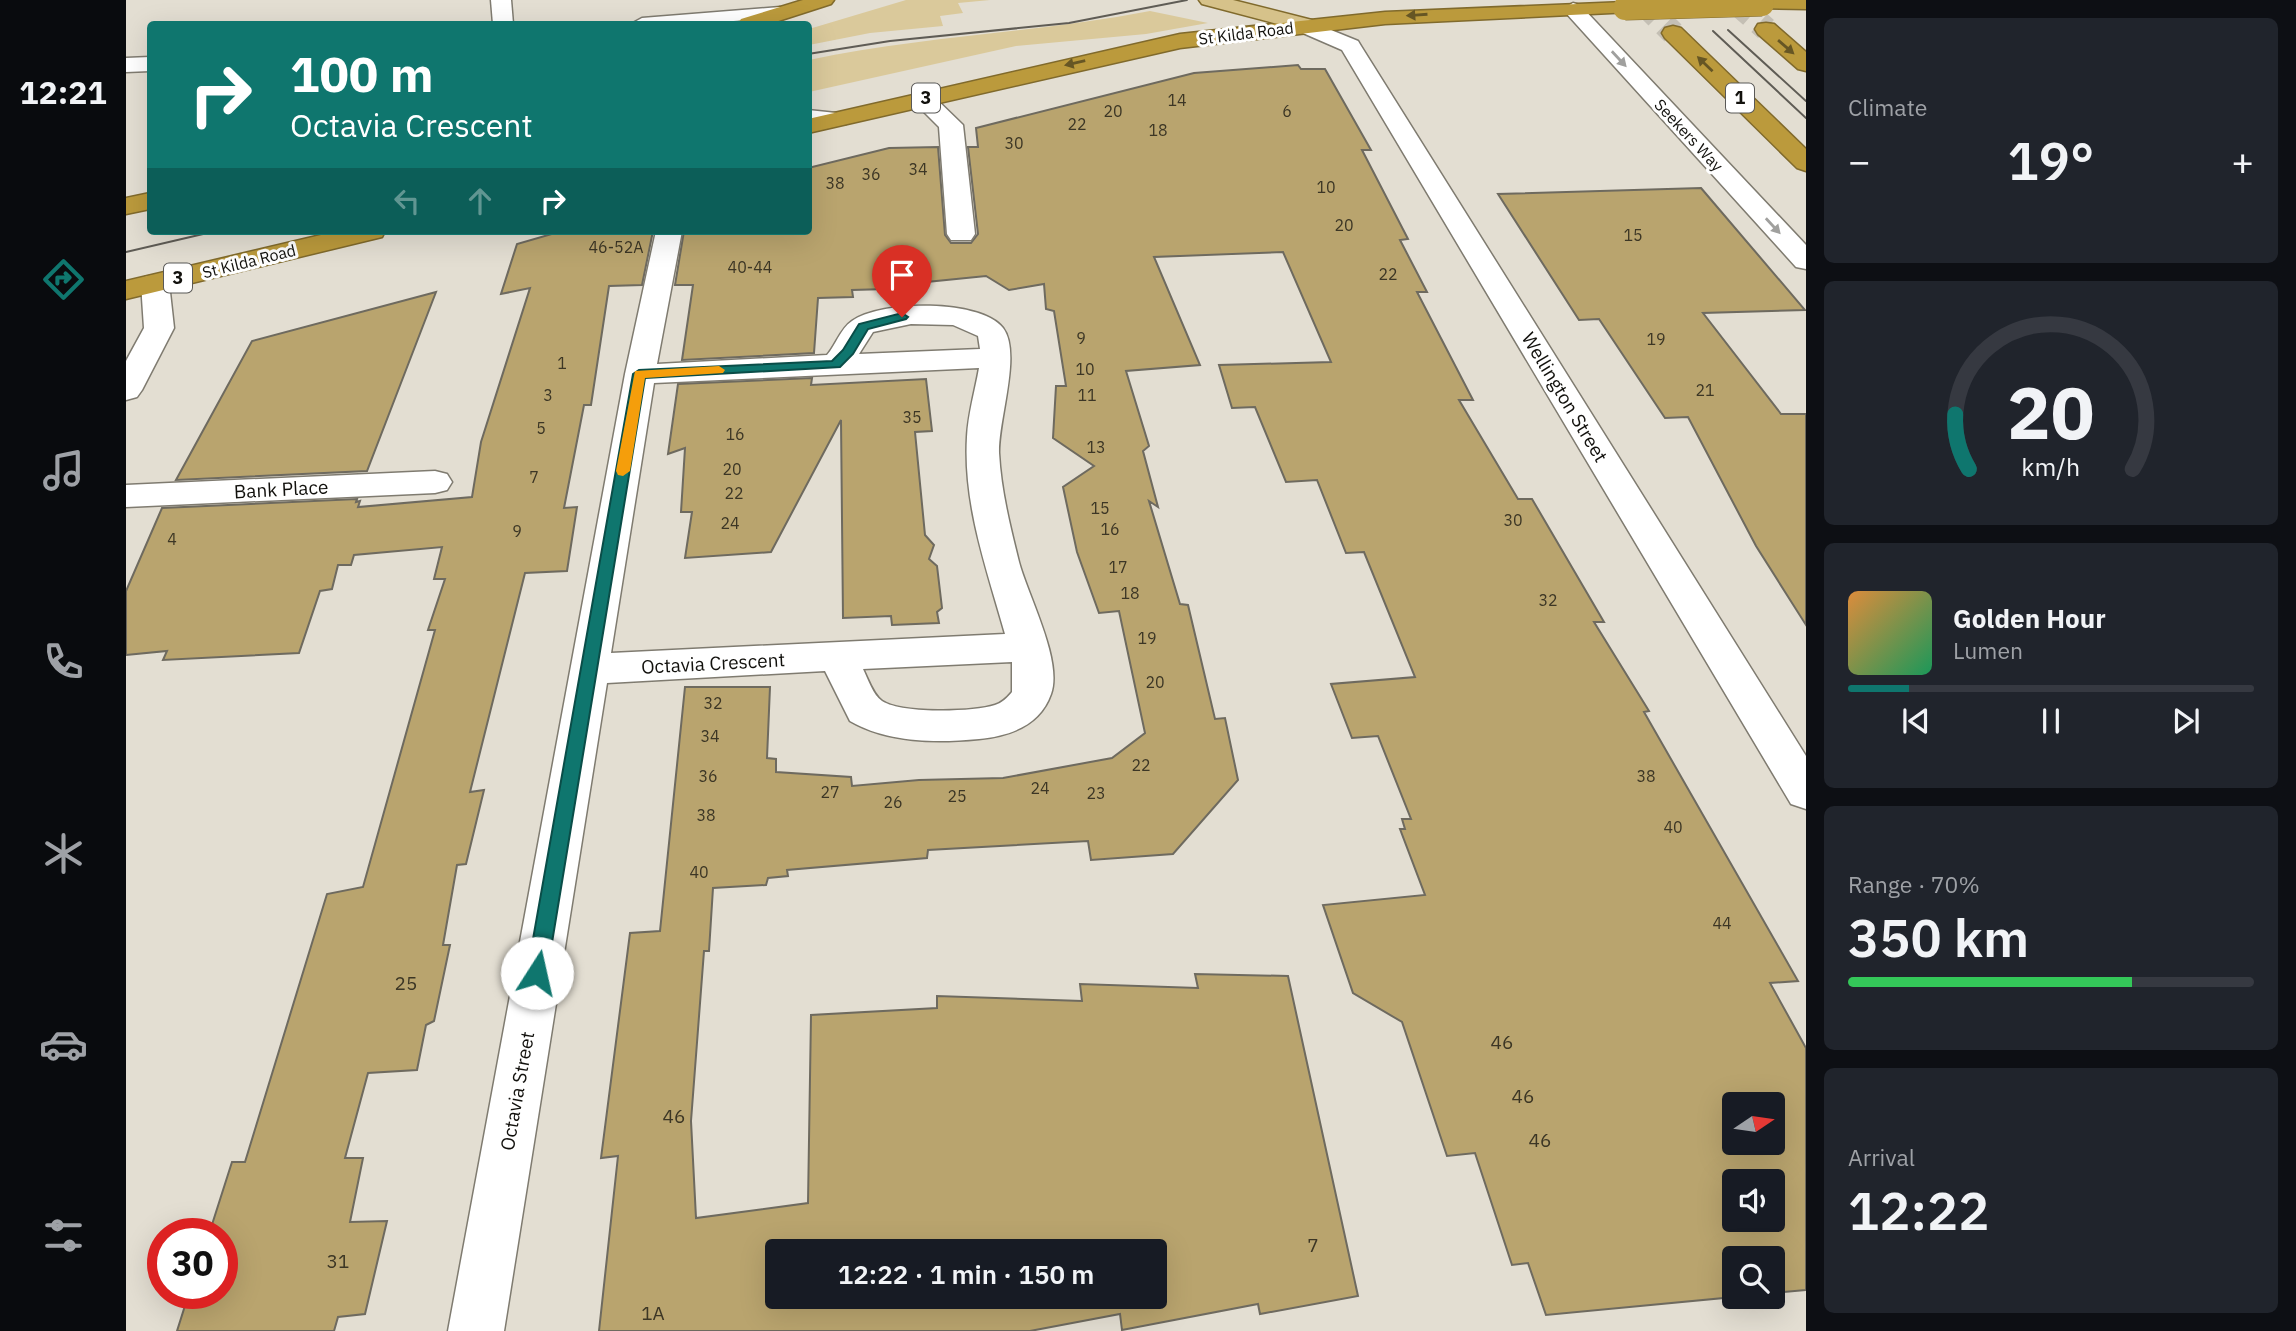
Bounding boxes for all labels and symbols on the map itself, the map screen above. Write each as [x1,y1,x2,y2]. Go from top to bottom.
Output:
one-way arrow [1406,10,1428,21]
street label: St Kilda Road [1197,17,1295,49]
one-way arrow [1777,39,1795,55]
one-way arrow [1611,50,1627,68]
one-way arrow [1697,57,1714,73]
one-way arrow [1064,58,1086,69]
road number: 3 [912,84,940,113]
road number: 1 [1726,84,1754,113]
house number: 14 [1167,90,1187,110]
street label: Seekers Way [1650,95,1728,175]
house number: 20 [1103,101,1123,121]
house number: 6 [1282,101,1292,121]
house number: 22 [1067,114,1087,134]
house number: 18 [1148,120,1168,140]
house number: 30 [1004,133,1024,153]
house number: 34 [908,159,928,179]
house number: 36 [861,164,881,184]
house number: 38 [825,173,845,193]
house number: 10 [1316,177,1336,197]
house number: 20 [1334,215,1354,235]
one-way arrow [1765,217,1781,234]
house number: 15 [1623,225,1643,245]
house number: 46-52A [588,237,644,257]
street label: St Kilda Road [200,240,298,282]
pin [872,245,932,317]
house number: 40-44 [728,257,772,277]
road number: 3 [164,264,192,292]
house number: 22 [1378,264,1398,284]
house number: 9 [1076,328,1086,348]
street label: Wellington Street [1517,328,1613,466]
house number: 19 [1646,329,1666,349]
house number: 1 [557,353,567,373]
house number: 10 [1075,359,1095,379]
house number: 21 [1695,380,1715,400]
house number: 3 [543,385,553,405]
house number: 11 [1077,385,1097,405]
house number: 35 [902,407,922,427]
house number: 5 [536,418,546,438]
house number: 16 [725,424,745,444]
house number: 13 [1086,437,1106,457]
house number: 20 [722,459,742,479]
house number: 7 [529,467,539,487]
street label: Bank Place [233,475,329,503]
house number: 22 [724,483,744,503]
house number: 15 [1090,498,1110,518]
house number: 30 [1503,510,1523,530]
house number: 24 [720,513,740,533]
house number: 16 [1100,519,1120,539]
house number: 9 [512,521,522,541]
house number: 4 [167,529,177,549]
house number: 17 [1108,557,1128,577]
house number: 18 [1120,583,1140,603]
house number: 32 [1538,590,1558,610]
house number: 19 [1137,628,1157,648]
street label: Octavia Crescent [640,647,786,679]
house number: 20 [1145,672,1165,692]
house number: 32 [703,693,723,713]
house number: 34 [700,726,720,746]
house number: 22 [1131,755,1151,775]
house number: 36 [698,766,718,786]
house number: 38 [1636,766,1656,786]
house number: 24 [1030,778,1050,798]
house number: 27 [820,782,840,802]
house number: 23 [1086,783,1106,803]
house number: 25 [947,786,967,806]
house number: 26 [883,792,903,812]
house number: 38 [696,805,716,825]
house number: 40 [1663,817,1683,837]
house number: 40 [689,862,709,882]
house number: 44 [1712,913,1732,933]
position arrow [500,936,574,1010]
house number: 25 [395,971,417,995]
street label: Octavia Street [495,1030,539,1152]
house number: 46 [1491,1030,1513,1054]
house number: 46 [1512,1084,1534,1108]
north arrow [1722,1092,1785,1155]
house number: 46 [663,1104,685,1128]
house number: 46 [1529,1128,1551,1152]
speed limit sign: 30 [147,1218,238,1309]
house number: 7 [1307,1233,1319,1257]
house number: 31 [327,1249,349,1273]
house number: 1A [641,1301,665,1325]

